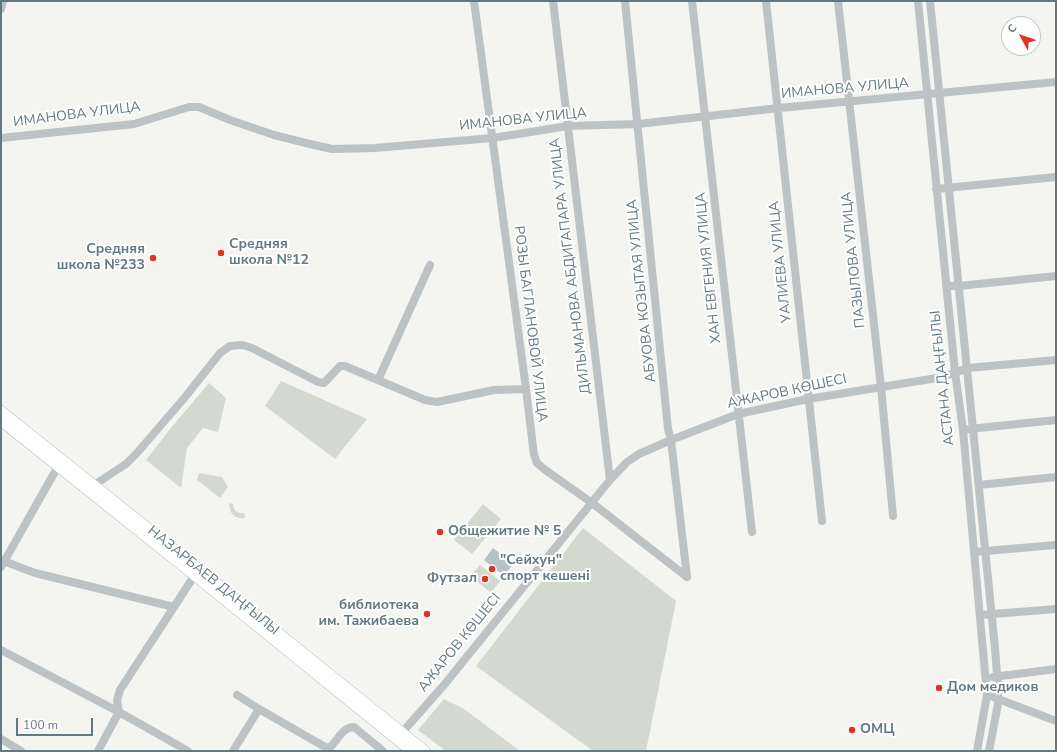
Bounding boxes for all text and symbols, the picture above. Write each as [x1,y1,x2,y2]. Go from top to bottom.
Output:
north arrow [1001,16,1041,56]
text: С [1004,21,1020,36]
street label: ИМАНОВА УЛИЦА [780,75,910,103]
street label: ИМАНОВА УЛИЦА [12,99,142,131]
street label: ИМАНОВА УЛИЦА [458,105,588,135]
street label: ДИЛЬМАНОВА АБДИГАПАРА УЛИЦА [547,137,595,395]
street label: ПАЗЫЛОВА УЛИЦА [838,191,870,329]
street label: ХАН ЕВГЕНИЯ УЛИЦА [693,192,725,344]
street label: АБУОВА КОЗЫТАЯ УЛИЦА [624,199,660,383]
street label: УАЛИЕВА УЛИЦА [766,200,796,324]
street label: РОЗЫ БАГЛАНОВОЙ УЛИЦА [510,225,550,423]
place label: Средняя школа №12 [229,237,309,270]
place label: Средняя школа №233 [57,242,145,274]
marker: Средняя школа №12 [216,248,226,258]
marker: Средняя школа №233 [148,253,158,263]
street label: АСТАНА ДАҢҒЫЛЫ [928,310,958,446]
street label: АЖАРОВ КӨШЕСІ [726,371,848,413]
street label: НАЗАРБАЕВ ДАҢҒЫЛЫ [144,523,282,639]
place label: Общежитие № 5 [448,524,561,540]
marker: Общежитие № 5 [435,527,445,537]
place label: "Сейхун" спорт кешені [500,553,590,586]
marker: "Сейхун" спорт кешені [487,564,497,574]
place label: Футзал [427,571,477,587]
marker: Футзал [480,574,490,584]
street label: АЖАРОВ КӨШЕСІ [415,590,505,696]
place label: библиотека им. Тажибаева [319,598,419,630]
marker: библиотека им. Тажибаева [422,609,432,619]
place label: Дом медиков [947,680,1038,696]
marker: Дом медиков [934,683,944,693]
scale bar [18,710,95,736]
text: 100 m [23,717,58,733]
place label: ОМЦ [860,722,895,738]
marker: ОМЦ [847,725,857,735]

